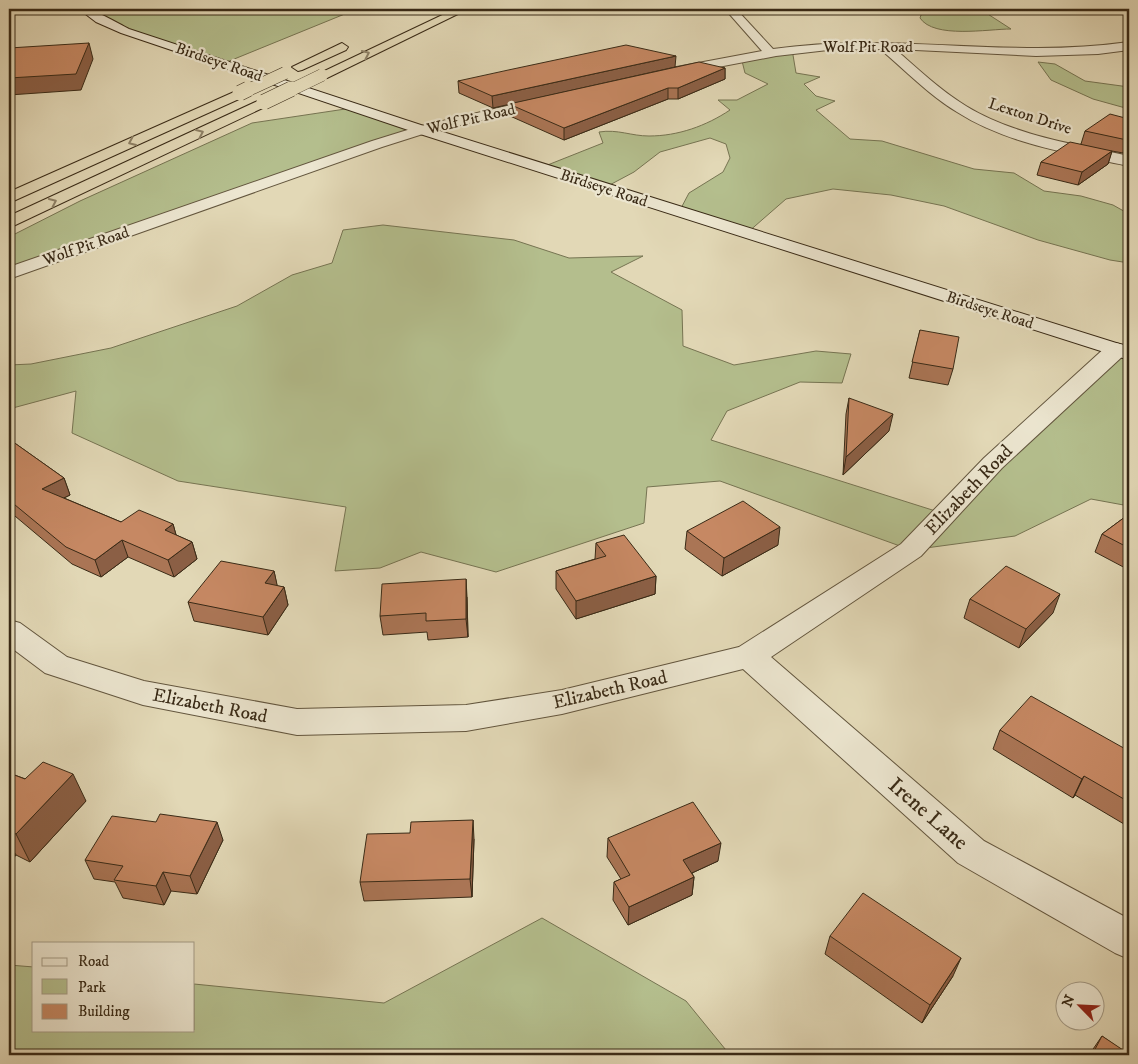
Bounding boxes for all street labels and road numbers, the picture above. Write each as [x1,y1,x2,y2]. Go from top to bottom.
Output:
street label: Wolf Pit Road [822,37,913,57]
street label: Birdseye Road [173,38,265,86]
street label: Lexton Drive [986,93,1074,139]
street label: Wolf Pit Road [424,99,517,139]
street label: Birdseye Road [558,164,650,212]
street label: Wolf Pit Road [39,222,132,270]
street label: Birdseye Road [944,286,1036,334]
street label: Elizabeth Road [920,440,1018,540]
street label: Elizabeth Road [551,666,670,714]
street label: Elizabeth Road [151,684,270,729]
street label: Irene Lane [882,772,974,856]

